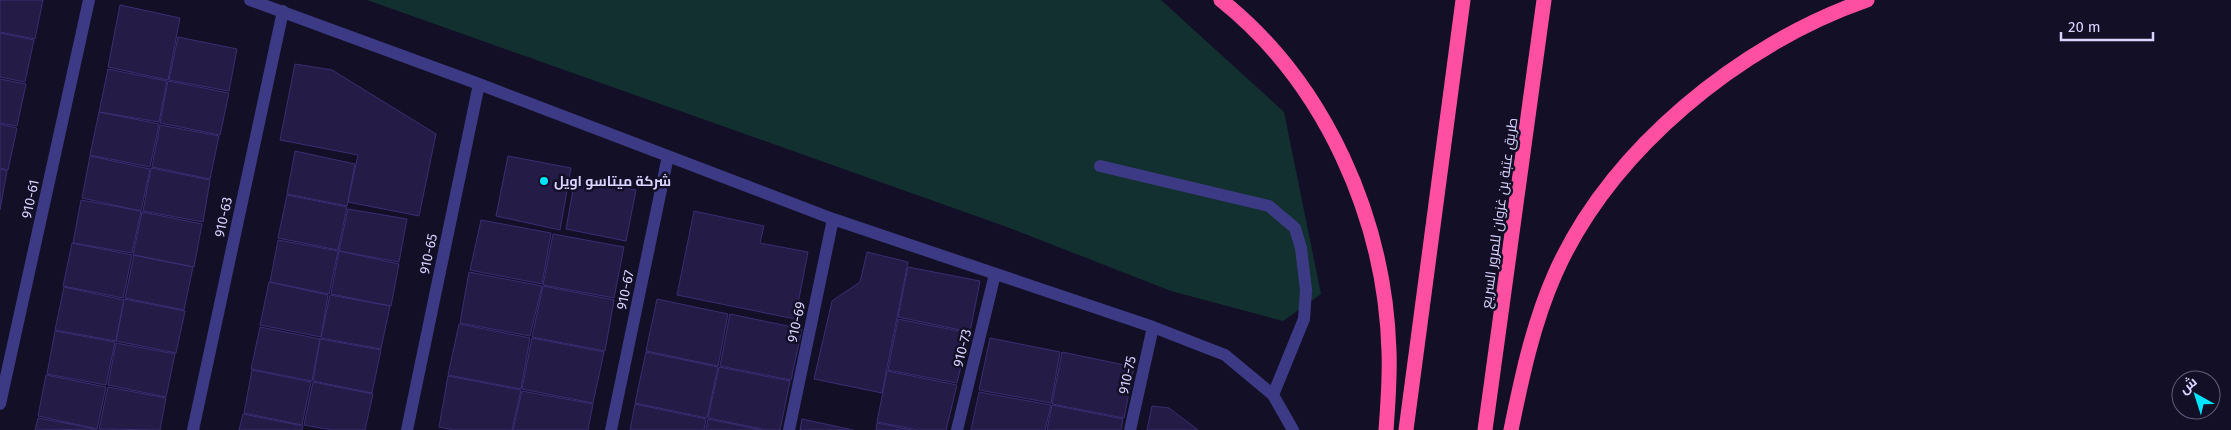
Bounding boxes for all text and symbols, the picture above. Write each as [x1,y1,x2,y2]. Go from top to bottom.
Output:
scale bar [2061,10,2154,42]
text: 20 m [2068,18,2101,36]
street label: طريق عتبة بن غزوان للمرور السريع [1478,117,1521,309]
place label: شركة ميتاسو اويل [554,173,671,190]
marker: شركة ميتاسو اويل [538,175,550,187]
street label: 910-61 [18,178,43,220]
street label: 910-63 [211,195,236,239]
street label: 910-65 [416,232,441,276]
street label: 910-67 [613,269,638,311]
street label: 910-69 [784,300,809,344]
street label: 910-73 [950,327,975,369]
street label: 910-75 [1115,354,1140,396]
north arrow [2171,370,2221,420]
text: ش [2176,373,2200,398]

